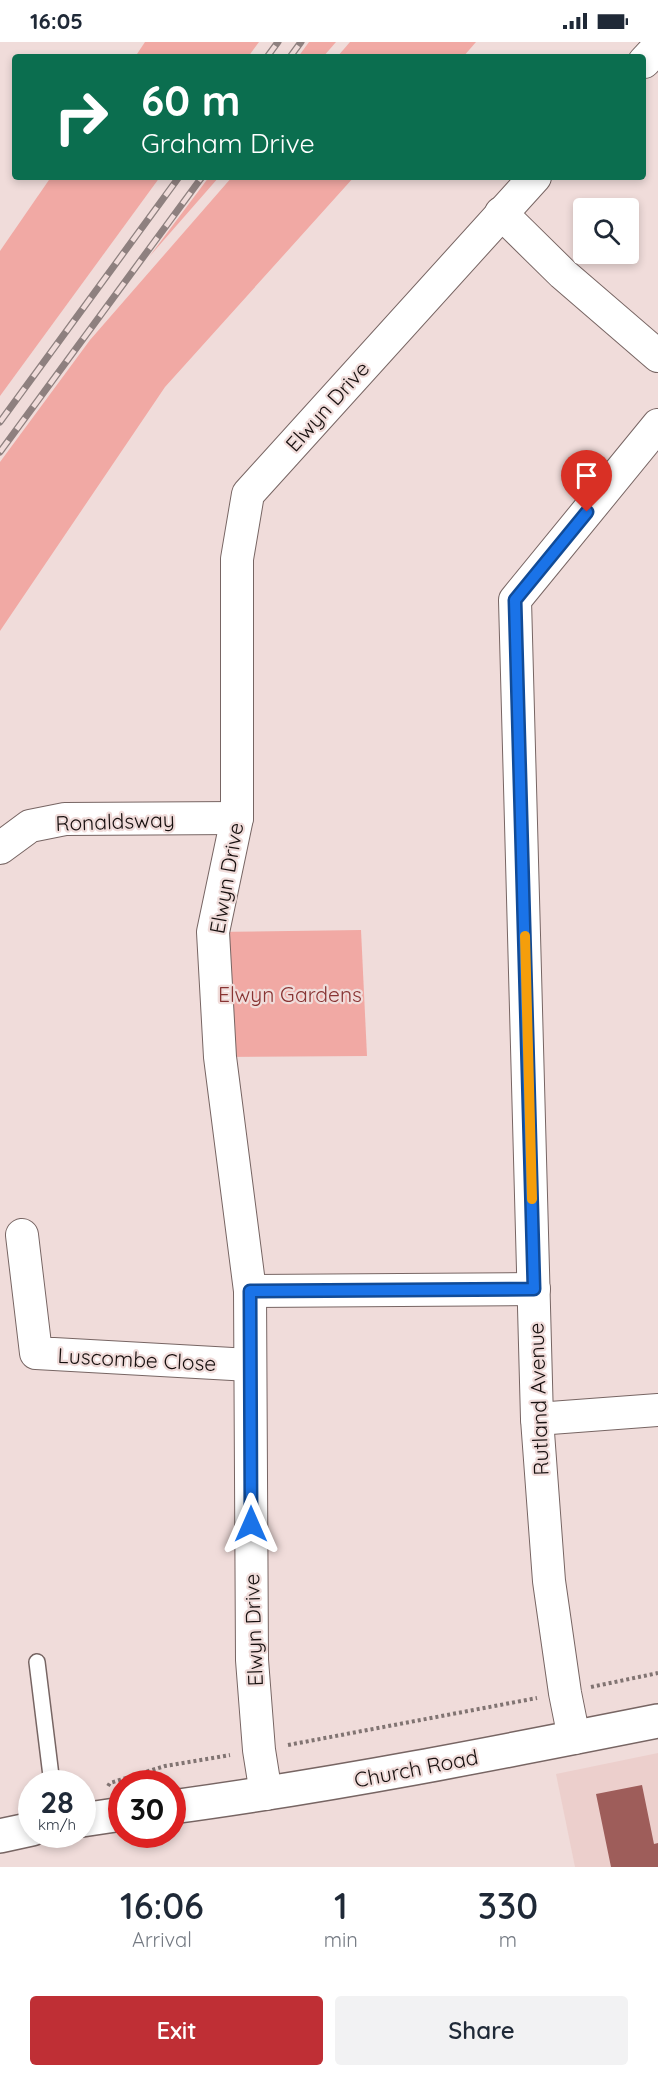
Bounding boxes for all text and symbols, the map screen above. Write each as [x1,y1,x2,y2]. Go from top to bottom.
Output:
text: 16:05 [30,7,83,35]
text: 60 m [141,74,241,127]
icon: right [42,78,120,156]
text: Graham Drive [141,126,315,160]
map controls [573,198,639,264]
button: search [573,198,639,264]
street label: Elwyn Drive [280,355,374,457]
pin [561,450,612,512]
icon: arrive [570,459,603,492]
street label: Ronaldsway [55,806,175,836]
street label: Elwyn Drive [203,820,249,936]
park label: Elwyn Gardens [218,981,362,1007]
street label: Rutland Avenue [522,1322,554,1476]
street label: Luscombe Close [57,1342,217,1376]
position arrow [219,1492,283,1556]
street label: Elwyn Drive [238,1573,268,1687]
street label: Church Road [352,1743,480,1793]
speed limit sign: 30 [108,1770,186,1848]
text: 28 [40,1783,74,1821]
text: km/h [38,1815,76,1834]
text: 16:06 [120,1883,204,1928]
text: 1 [334,1883,348,1928]
text: 330 [478,1883,538,1928]
text: Arrival [132,1927,192,1952]
text: min [324,1927,358,1952]
text: m [499,1927,517,1952]
button: Exit [30,1996,323,2065]
button: Share [335,1996,628,2065]

